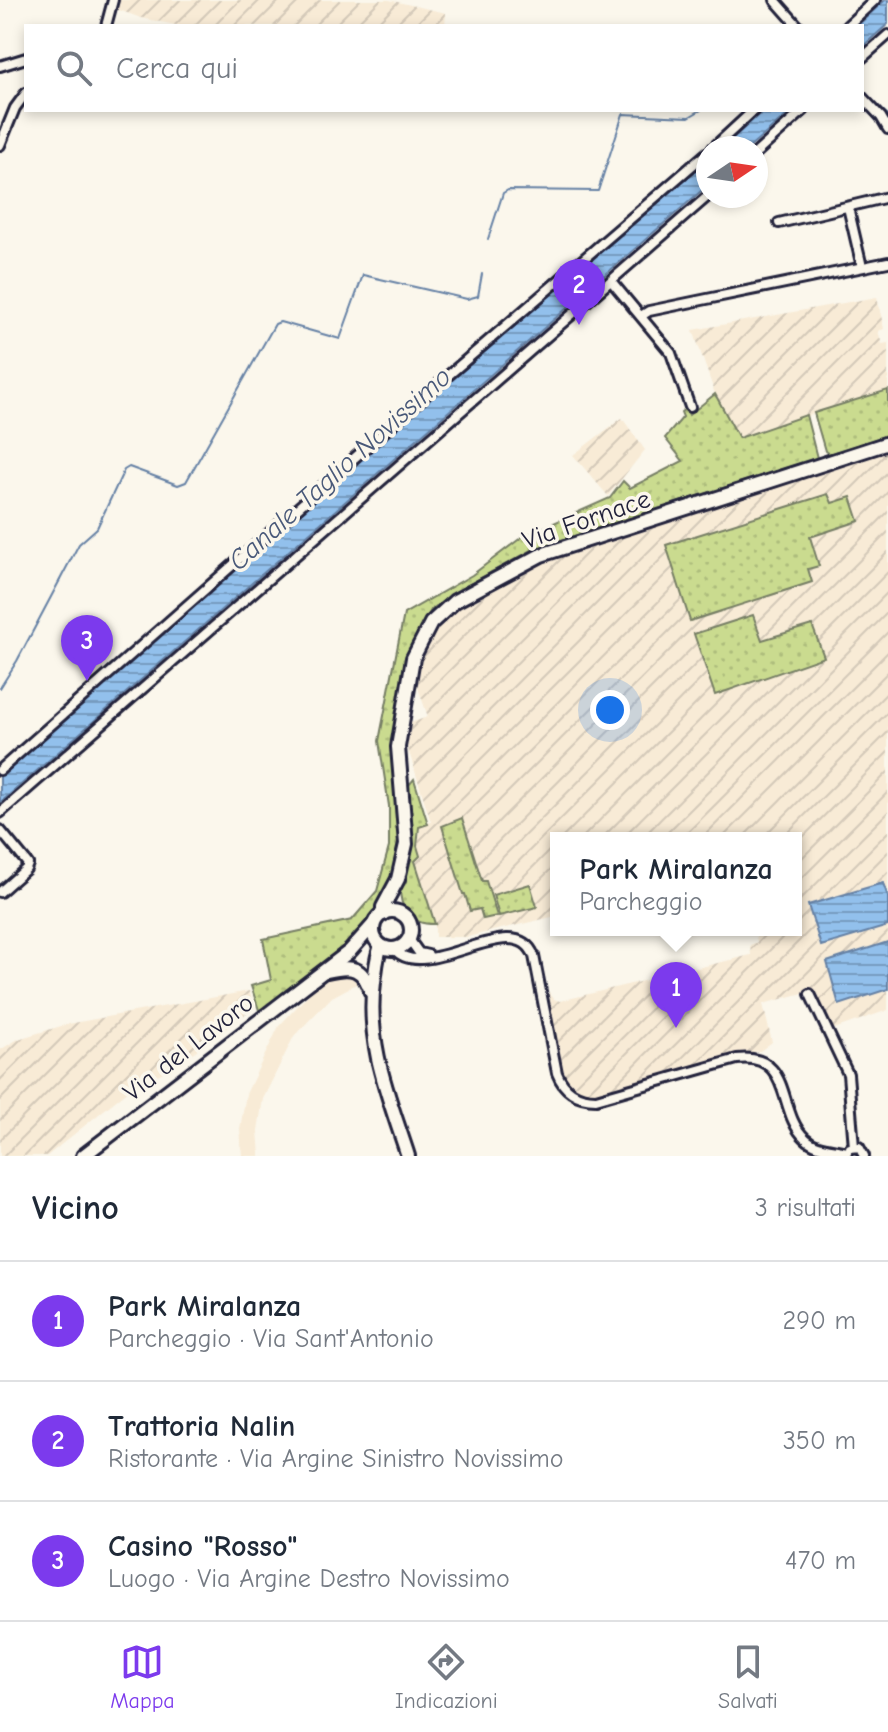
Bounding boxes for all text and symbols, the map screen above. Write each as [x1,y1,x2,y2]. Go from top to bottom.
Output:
search box [24,24,864,112]
icon: search [52,46,96,90]
text: Cerca qui [116,51,238,86]
north arrow [696,136,768,208]
pin: 2 [553,259,605,325]
water label: Canale Taglio Novissimo [222,361,457,577]
street label: Via Fornace [519,484,654,556]
pin: 3 [61,615,113,681]
your location [590,690,630,730]
popup [550,832,802,936]
text: Park Miralanza [579,852,773,887]
text: Parcheggio [579,887,702,917]
pin: 1 [650,962,702,1028]
street label: Via del Lavoro [118,988,260,1108]
text: Vicino [32,1188,119,1228]
text: 3 risultati [755,1193,856,1223]
text: Park Miralanza [108,1289,301,1324]
text: 1 [53,1306,63,1336]
text: 290 m [783,1306,856,1336]
text: Parcheggio · Via Sant'Antonio [108,1324,434,1354]
text: Trattoria Nalin [108,1409,295,1444]
text: 2 [52,1426,64,1456]
text: 350 m [783,1426,856,1456]
text: Ristorante · Via Argine Sinistro Novissimo [108,1444,564,1474]
text: Casino "Rosso" [108,1529,297,1564]
text: 3 [52,1546,64,1576]
text: 470 m [785,1546,856,1576]
text: Luogo · Via Argine Destro Novissimo [108,1564,510,1594]
tab: Mappa [110,1640,175,1714]
tab: Indicazioni [395,1640,498,1714]
tab: Salvati [718,1640,778,1714]

